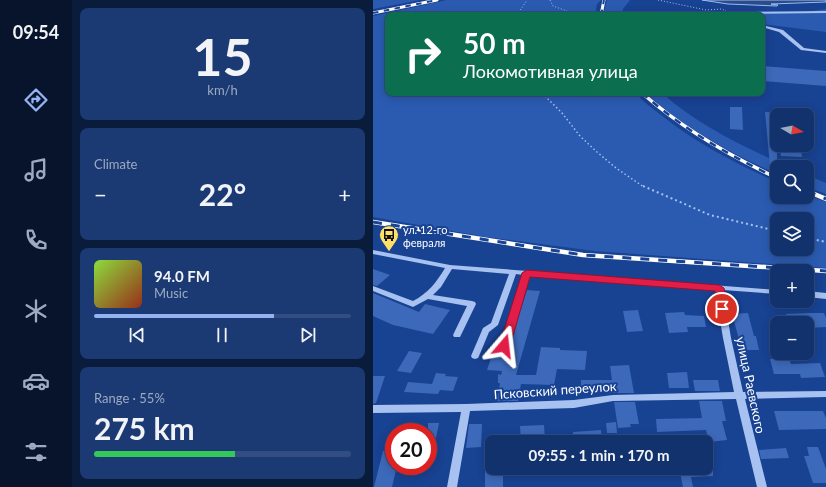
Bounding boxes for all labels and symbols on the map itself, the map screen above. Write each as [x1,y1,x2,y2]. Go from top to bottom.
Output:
north arrow [770,108,814,152]
place label: ул. 12-го февраля [403,223,447,249]
bus stop icon: ул. 12-го февраля [378,224,400,252]
pin [705,292,739,326]
position arrow [483,325,525,367]
street label: улица Раевского [733,335,769,435]
street label: Псковский переулок [493,378,617,402]
speed limit sign: 20 [385,423,437,475]

